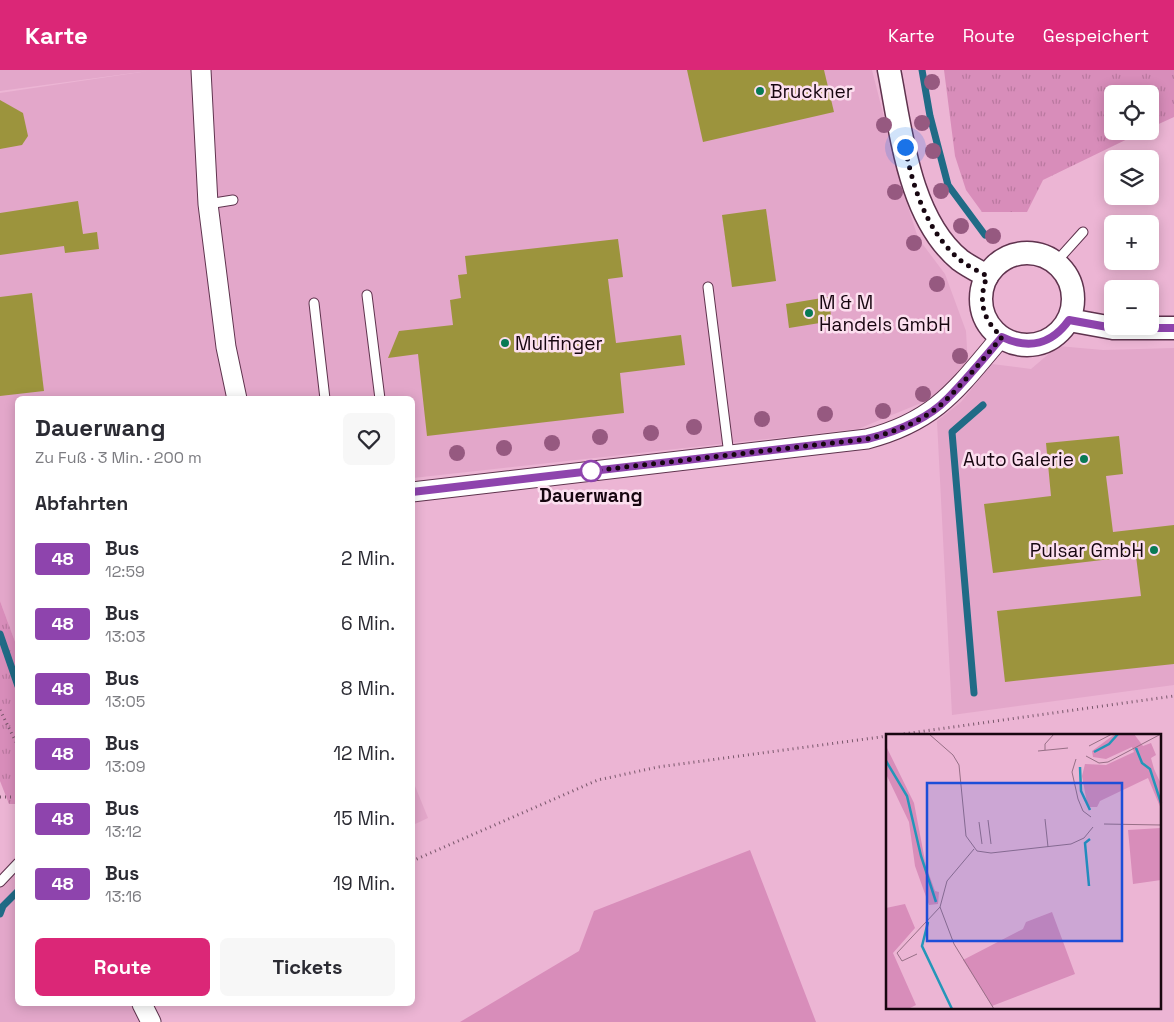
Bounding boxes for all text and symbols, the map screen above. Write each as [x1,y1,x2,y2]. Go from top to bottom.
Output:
text: Karte [25,20,88,51]
text: Karte [888,24,935,47]
text: Route [963,24,1015,47]
text: Gespeichert [1043,24,1149,47]
place label: Bruckner [770,79,853,104]
marker: Bruckner [754,85,766,97]
map controls [1104,85,1159,335]
button: locate [1104,85,1159,140]
your location [893,135,918,160]
button: layers [1104,150,1159,205]
button: + [1104,215,1159,270]
button: − [1104,280,1159,335]
place label: M & M Handels GmbH [819,290,951,337]
marker: M & M Handels GmbH [803,307,815,319]
place label: Mulfinger [515,331,603,356]
marker: Mulfinger [499,337,511,349]
text: Dauerwang [35,412,165,443]
button: heart [343,413,395,465]
text: Zu Fuß · 3 Min. · 200 m [35,447,202,468]
place label: Auto Galerie [963,447,1074,472]
marker: Auto Galerie [1078,453,1090,465]
marker: Dauerwang [580,460,602,482]
place label: Dauerwang [539,483,643,508]
text: Abfahrten [35,491,128,516]
text: Bus [105,536,139,561]
place label: Pulsar GmbH [1030,538,1144,563]
marker: Pulsar GmbH [1148,544,1160,556]
text: 2 Min. [341,546,395,571]
text: 48 [51,547,74,570]
text: 12:59 [105,561,145,582]
text: Bus [105,601,139,626]
text: 6 Min. [341,611,395,636]
text: 48 [51,612,74,635]
text: 13:03 [105,626,145,647]
text: Bus [105,666,139,691]
text: 8 Min. [341,676,395,701]
text: 48 [51,677,74,700]
text: 13:05 [105,691,145,712]
text: Bus [105,731,139,756]
inset map [886,734,1162,1010]
text: 12 Min. [333,741,395,766]
text: 48 [51,742,74,765]
text: 13:09 [105,756,145,777]
text: Bus [105,796,139,821]
text: 15 Min. [333,806,395,831]
text: 48 [51,807,74,830]
text: 13:12 [105,821,142,842]
text: Bus [105,861,139,886]
text: 19 Min. [333,871,395,896]
text: 48 [51,872,74,895]
text: 13:16 [105,886,142,907]
button: Route [35,938,210,996]
button: Tickets [220,938,395,996]

